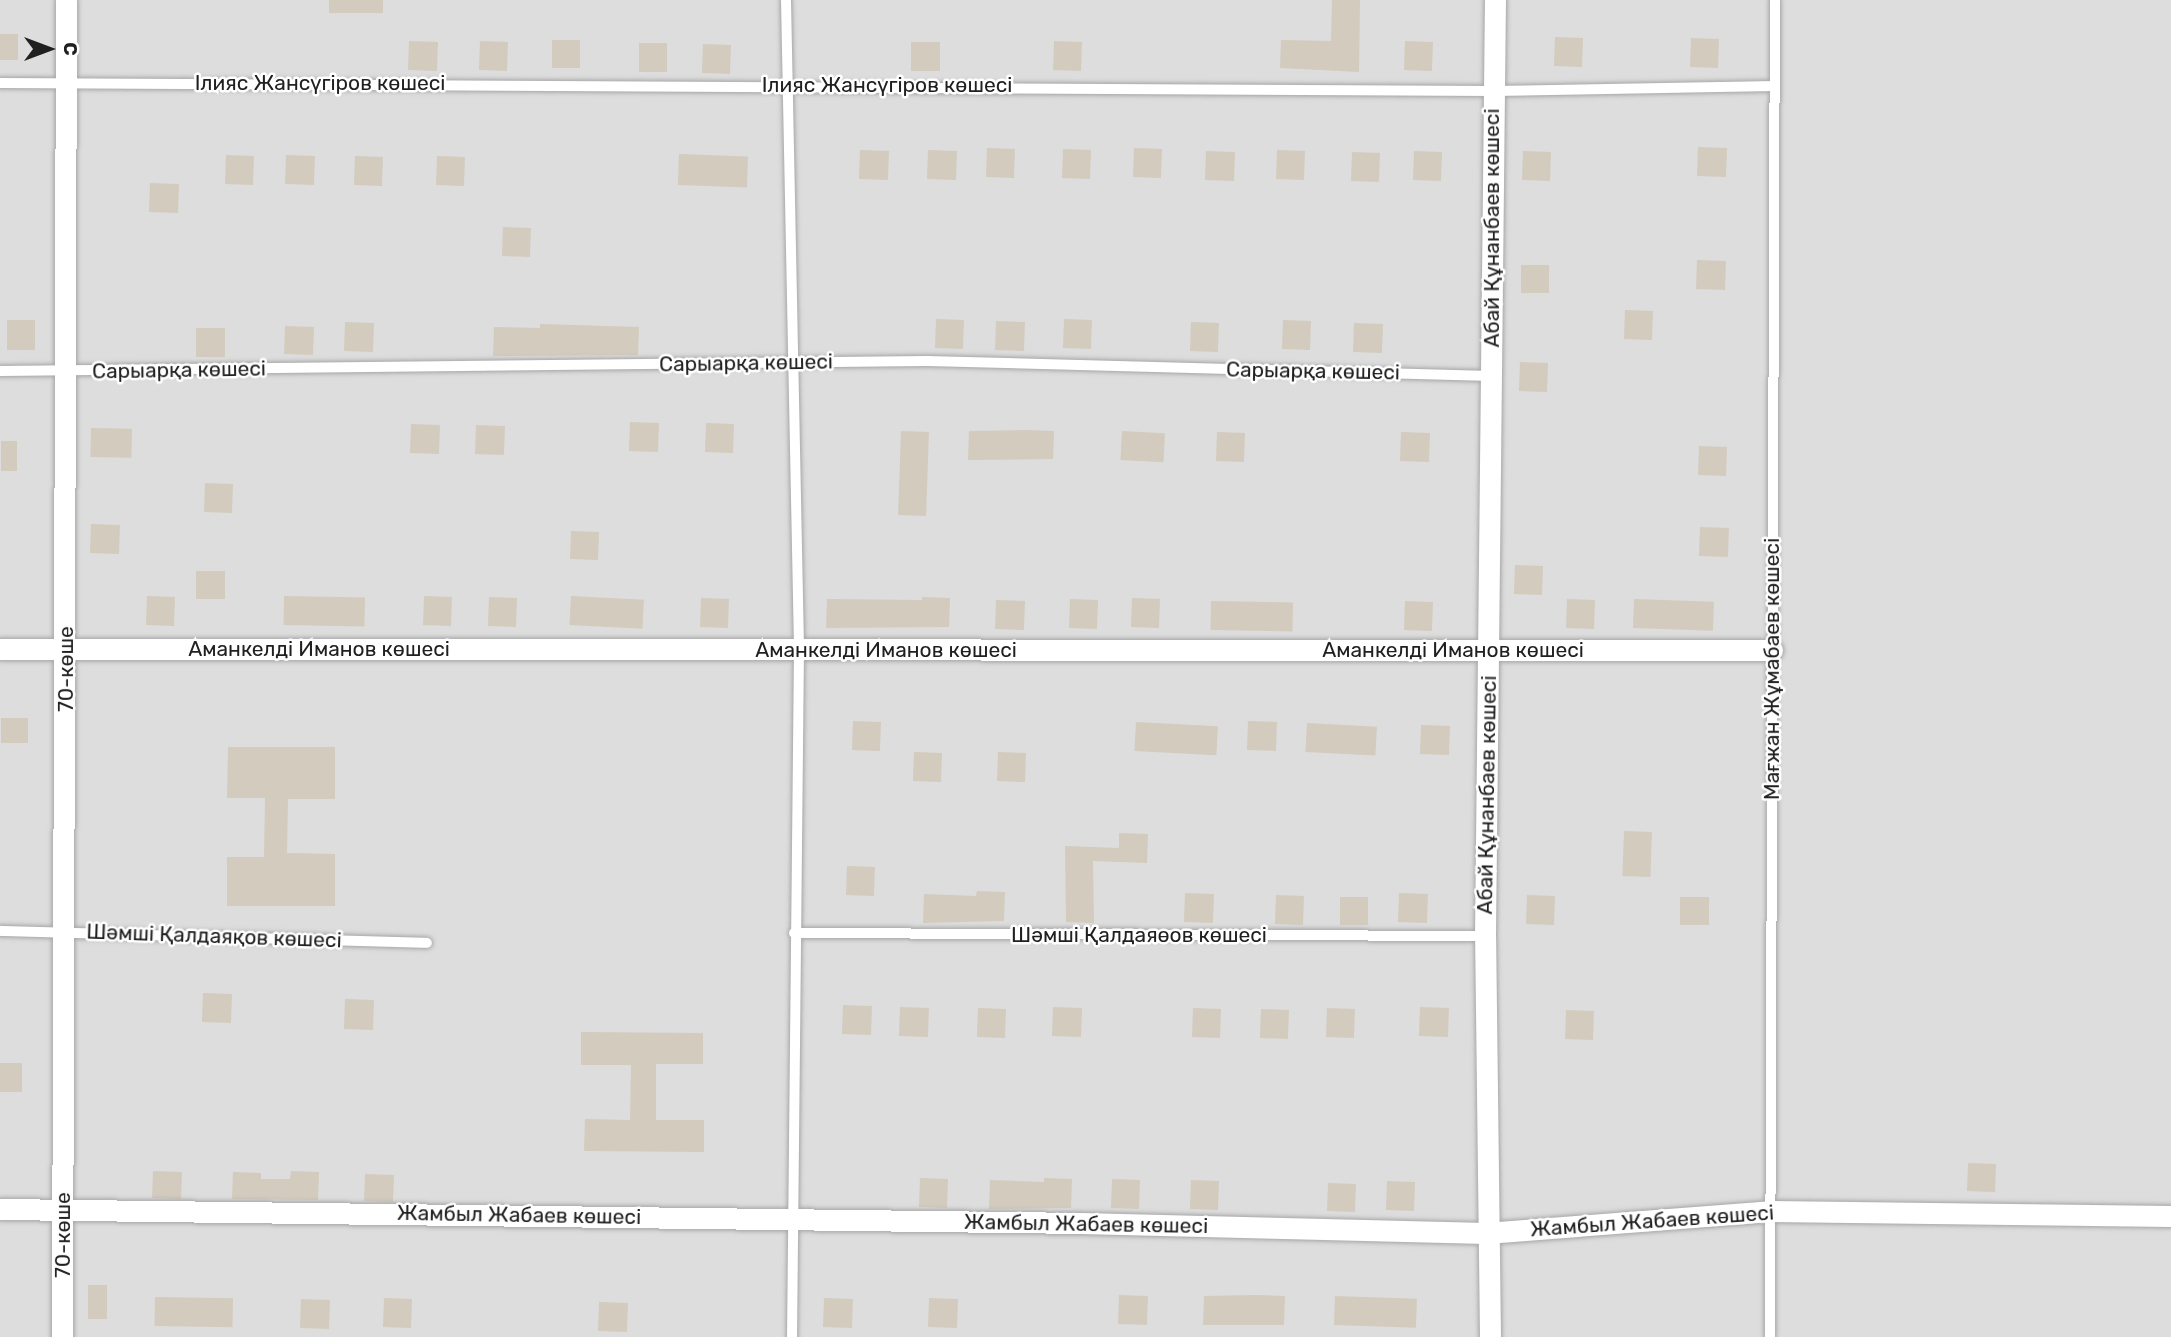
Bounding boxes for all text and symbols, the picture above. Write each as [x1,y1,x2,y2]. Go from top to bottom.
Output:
north arrow [14,14,84,84]
text: С [59,42,82,56]
street label: Ілияс Жансүгіров көшесі [195,70,445,96]
street label: Ілияс Жансүгіров көшесі [762,72,1012,98]
street label: Абай Құнанбаев көшесі [1479,109,1505,347]
street label: Сарыарқа көшесі [659,349,833,377]
street label: Сарыарқа көшесі [92,356,266,384]
street label: Сарыарқа көшесі [1226,357,1400,385]
street label: Мағжан Жұмабаев көшесі [1759,538,1785,800]
street label: 70-көше [53,626,79,712]
street label: Аманкелді Иманов көшесі [188,636,450,662]
street label: Аманкелді Иманов көшесі [755,637,1017,663]
street label: Аманкелді Иманов көшесі [1322,637,1584,663]
street label: Абай Құнанбаев көшесі [1472,675,1502,915]
street label: Шәмші Қалдаяқов көшесі [86,919,342,953]
street label: Шәмші Қалдаяөов көшесі [1011,922,1267,948]
street label: 70-көше [50,1192,76,1278]
street label: Жамбыл Жабаев көшесі [397,1200,641,1230]
street label: Жамбыл Жабаев көшесі [1529,1200,1775,1242]
street label: Жамбыл Жабаев көшесі [964,1209,1208,1239]

